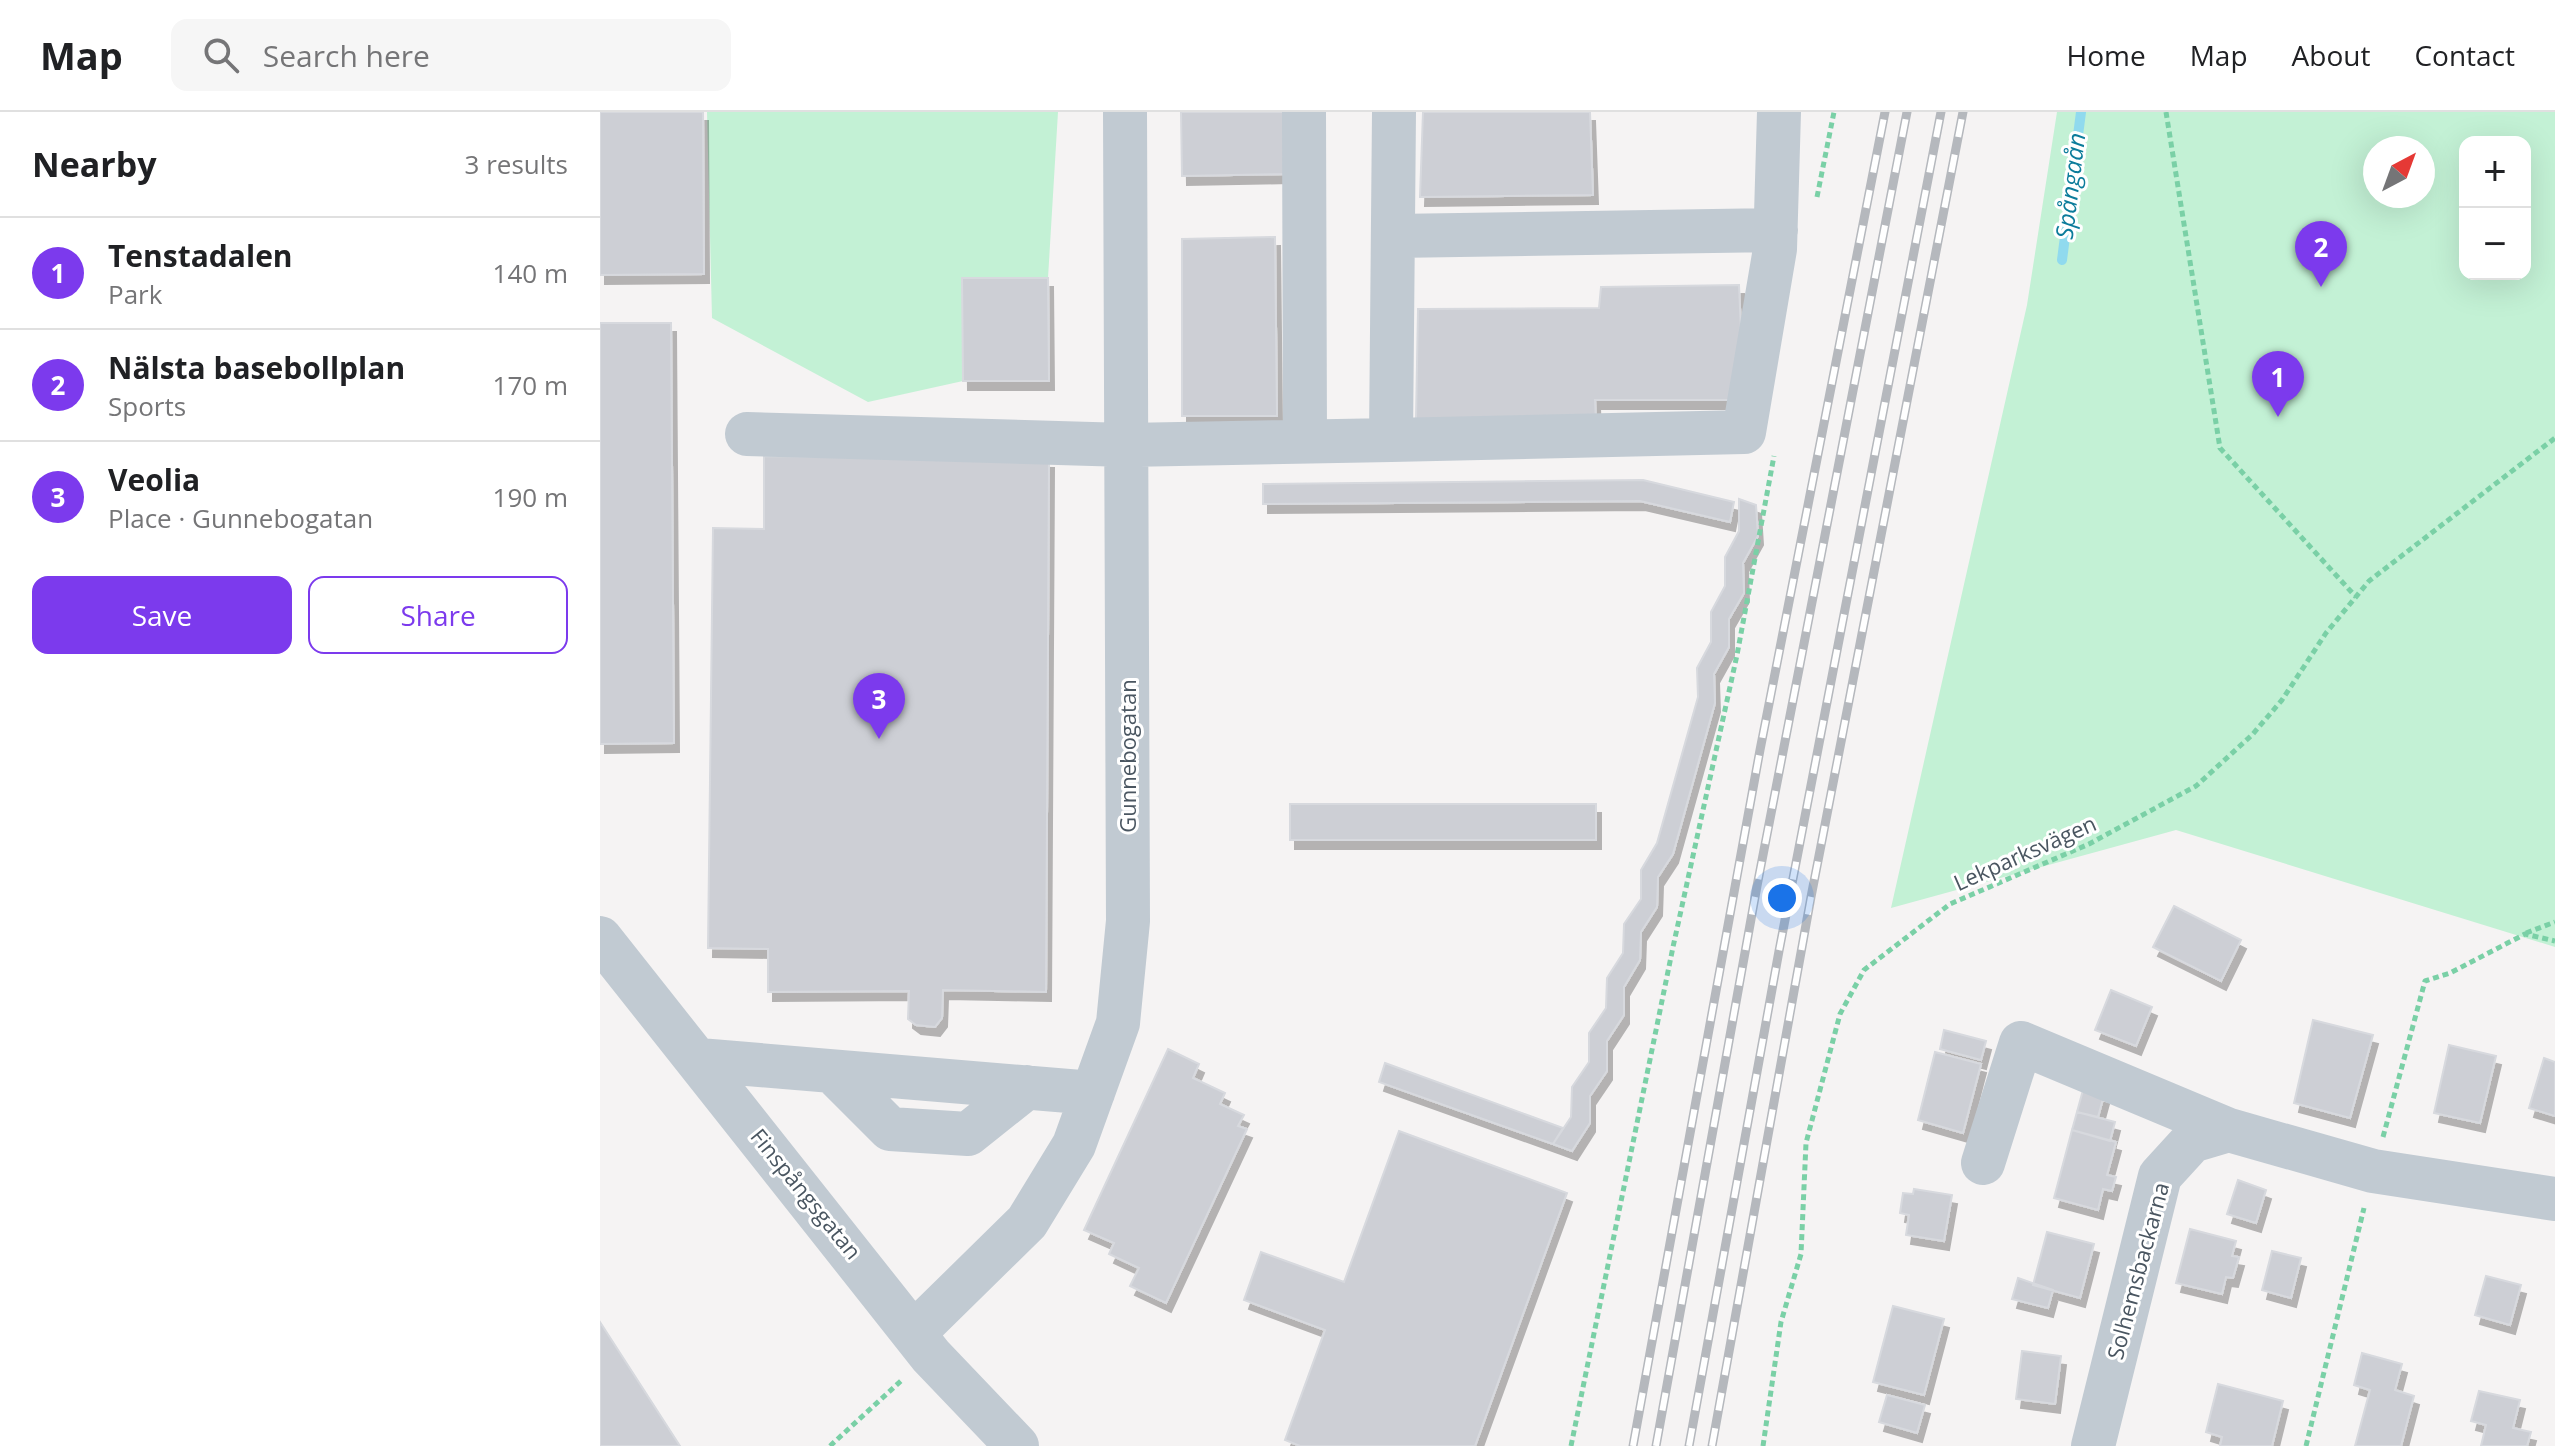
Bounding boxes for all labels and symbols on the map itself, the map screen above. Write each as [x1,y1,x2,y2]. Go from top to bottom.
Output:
water label: Spångaån [2047,131,2092,241]
north arrow [2363,136,2435,208]
pin: 2 [2295,221,2347,287]
pin: 1 [2252,351,2304,417]
pin: 3 [853,673,905,739]
street label: Gunnebogatan [1112,679,1142,833]
street label: Lekparksvägen [1949,807,2101,897]
your location [1762,878,1802,918]
street label: Finspångsgatan [745,1122,869,1265]
street label: Solhemsbackarna [2099,1179,2175,1363]

